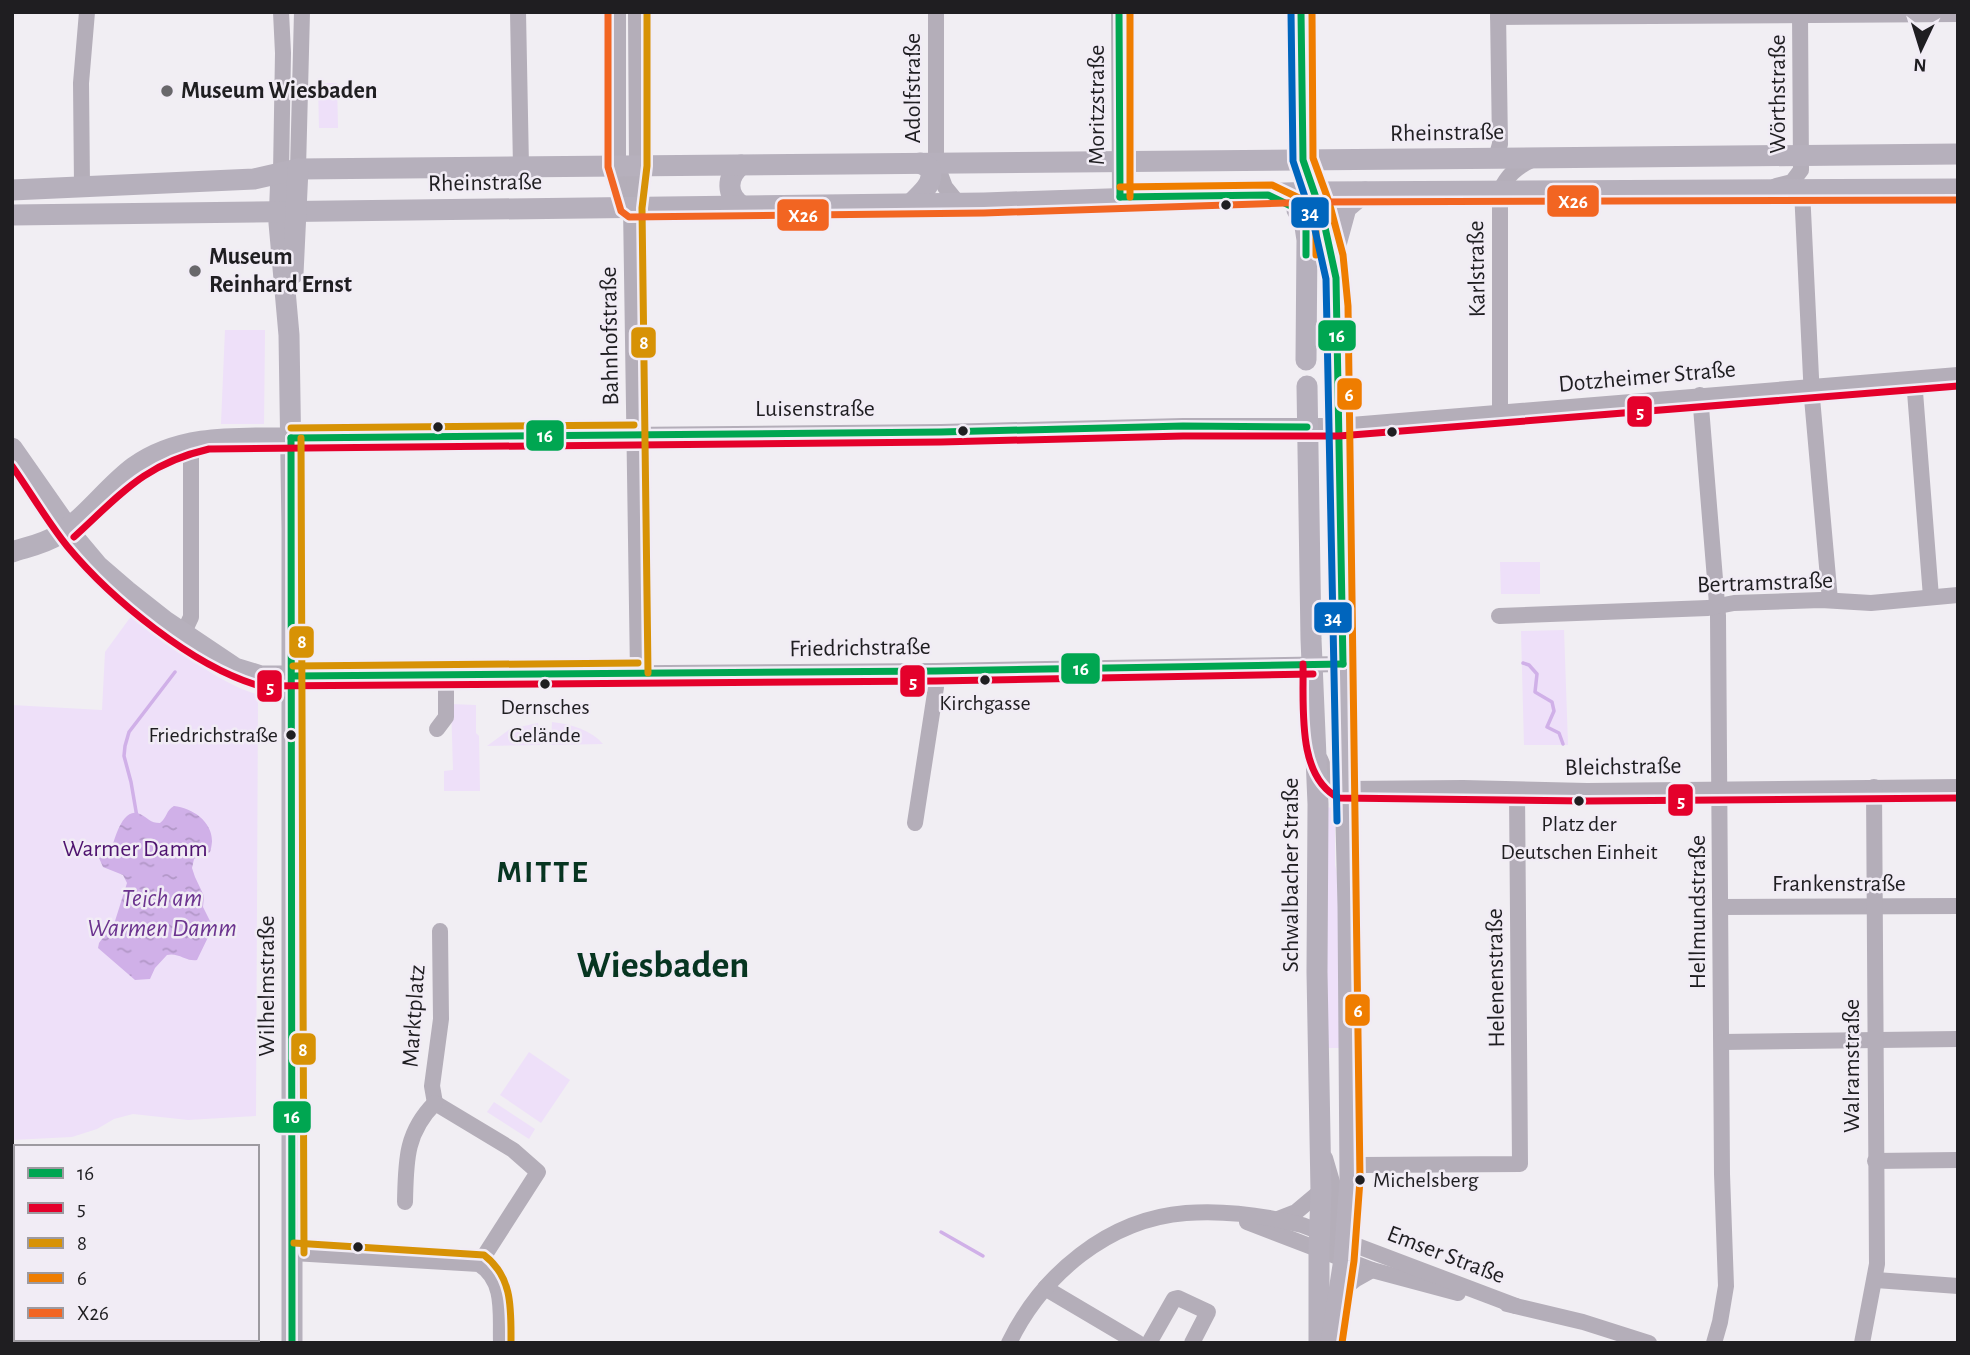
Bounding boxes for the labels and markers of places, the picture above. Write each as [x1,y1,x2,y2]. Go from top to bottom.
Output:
place label: Museum Wiesbaden [181,79,377,103]
marker: Museum Wiesbaden [159,83,175,99]
unlabelled marker [1219,198,1233,212]
place label: Museum Reinhard Ernst [209,245,352,297]
marker: Museum Reinhard Ernst [187,263,203,279]
unlabelled marker [431,420,445,434]
unlabelled marker [956,424,970,438]
unlabelled marker [1385,425,1399,439]
marker: Kirchgasse [978,673,992,687]
marker: Dernsches Gelände [538,677,552,691]
place label: Kirchgasse [939,692,1031,714]
place label: Dernsches Gelände [500,696,590,746]
place label: Friedrichstraße [148,724,278,746]
marker: Friedrichstraße [284,728,298,742]
marker: Platz der Deutschen Einheit [1572,794,1586,808]
place label: Platz der Deutschen Einheit [1501,813,1657,863]
place label: Michelsberg [1373,1169,1479,1191]
marker: Michelsberg [1353,1173,1367,1187]
unlabelled marker [351,1240,365,1254]

